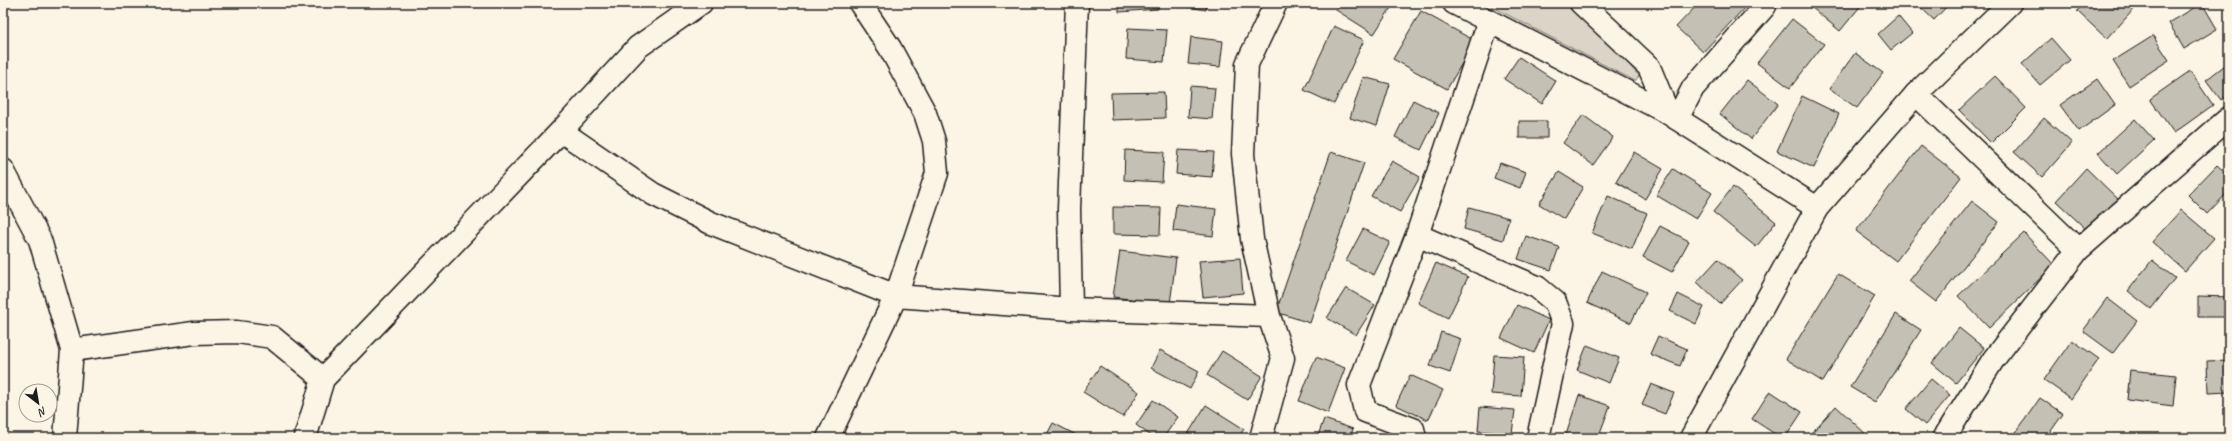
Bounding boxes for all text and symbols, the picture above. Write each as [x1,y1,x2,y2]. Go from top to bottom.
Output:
north arrow [18,383,58,423]
text: N [35,404,50,420]

